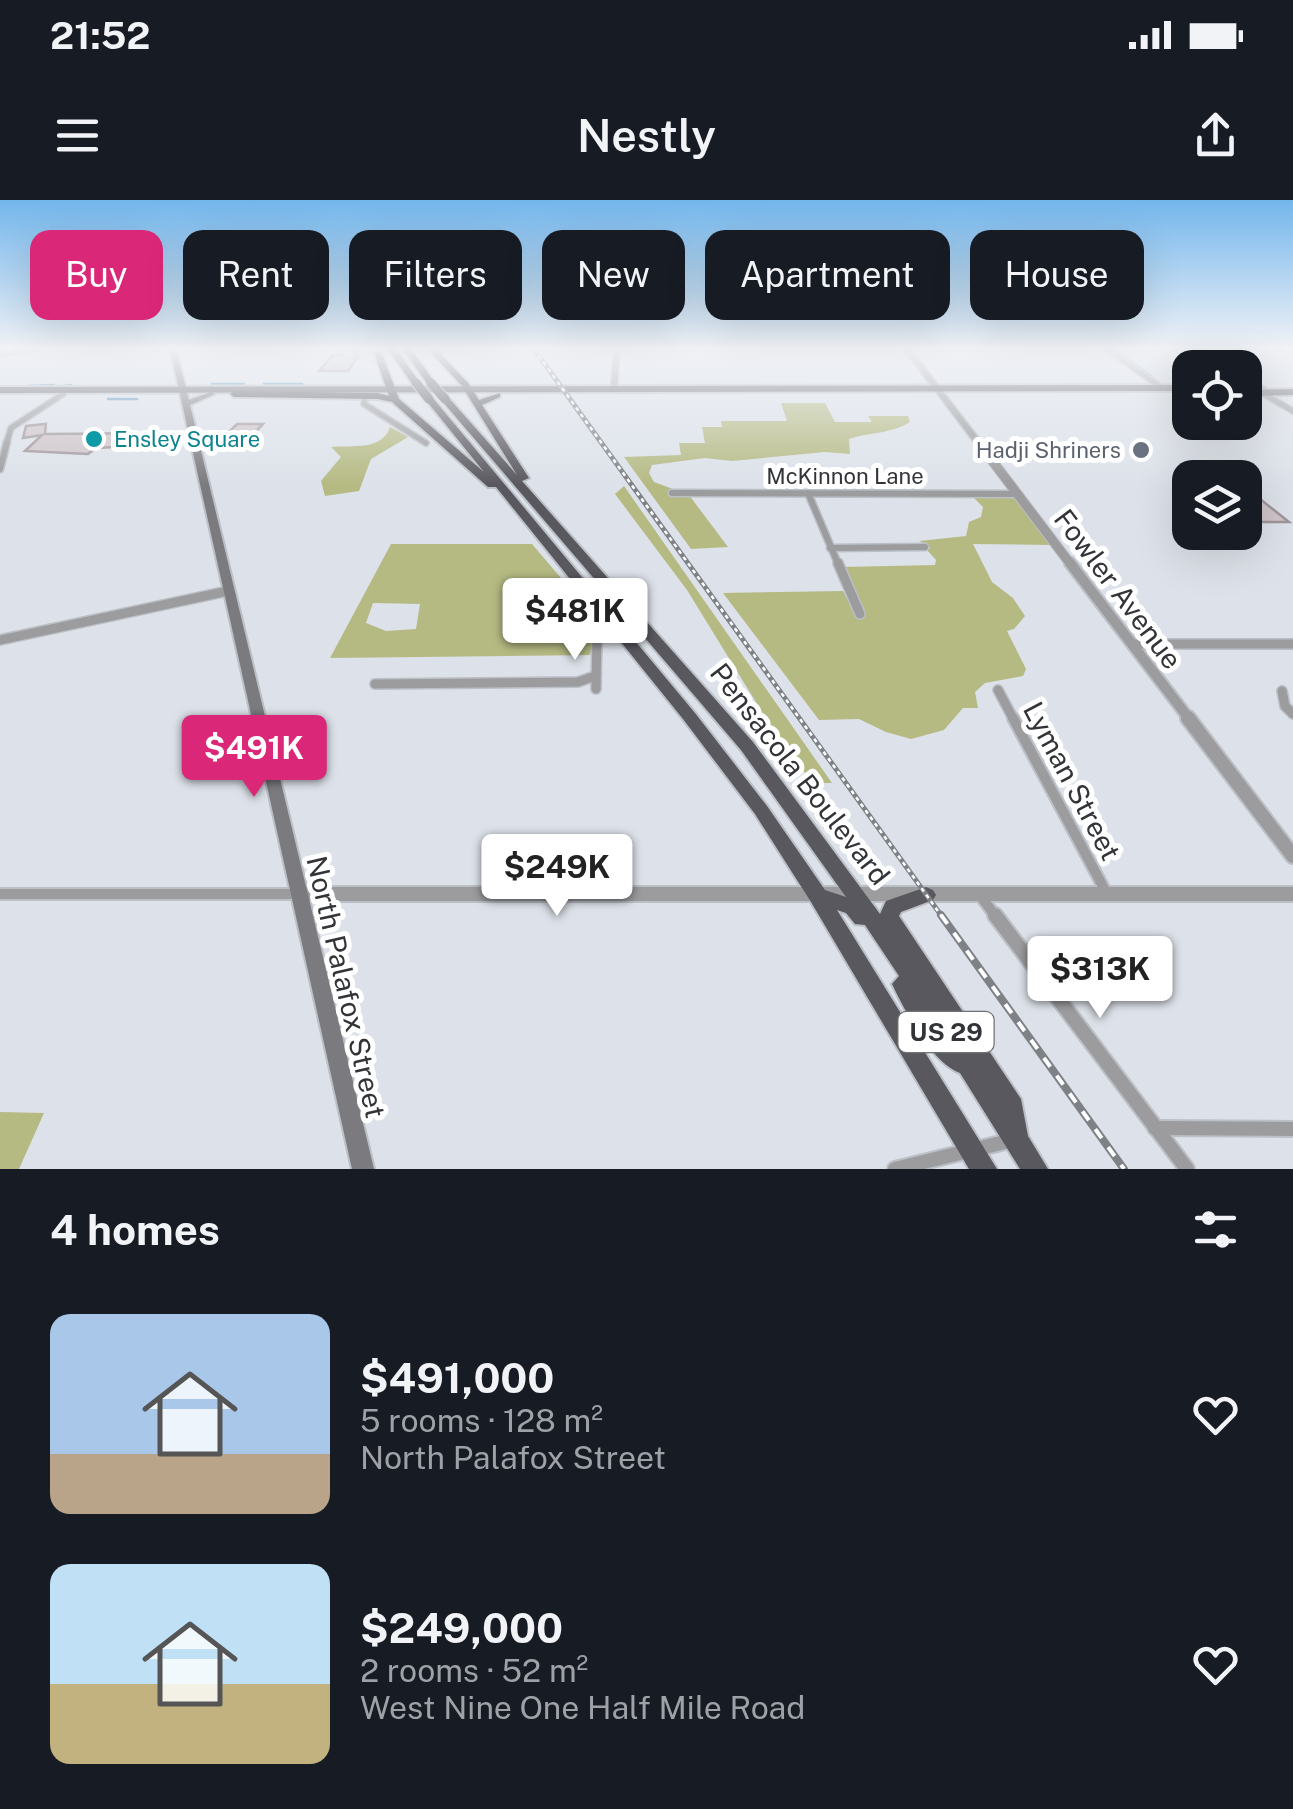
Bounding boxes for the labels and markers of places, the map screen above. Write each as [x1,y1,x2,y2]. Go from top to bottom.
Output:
place label: Ensley Square [114,426,260,452]
marker: Ensley Square [83,428,105,450]
place label: Hadji Shriners [976,437,1121,463]
marker: Hadji Shriners [1130,439,1152,461]
pin: $481K [505,578,645,663]
pin: $491K [184,715,324,800]
pin: $249K [487,834,627,919]
pin: $313K [1030,936,1170,1021]

